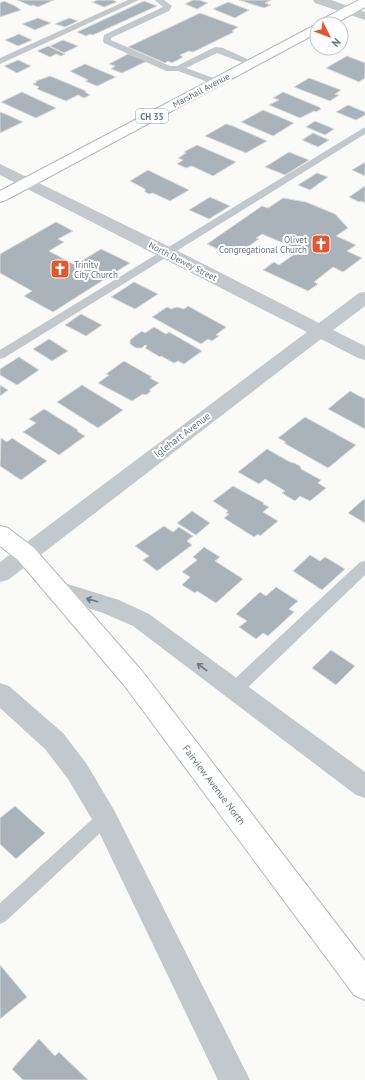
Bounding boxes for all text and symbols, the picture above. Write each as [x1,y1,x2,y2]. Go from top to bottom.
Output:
north arrow [309,16,349,56]
text: N [329,35,344,50]
street label: Marshall Avenue [170,70,232,110]
road number: CH 35 [136,109,168,123]
church icon: Olivet Congregational Church [310,233,332,255]
place label: Olivet Congregational Church [219,234,307,255]
street label: North Dewey Street [147,239,219,283]
church icon: Trinity City Church [49,258,71,280]
place label: Trinity City Church [74,259,118,280]
street label: Iglehart Avenue [151,410,213,460]
one-way arrow [86,596,99,603]
one-way arrow [197,663,208,671]
street label: Fairview Avenue North [180,742,248,828]

